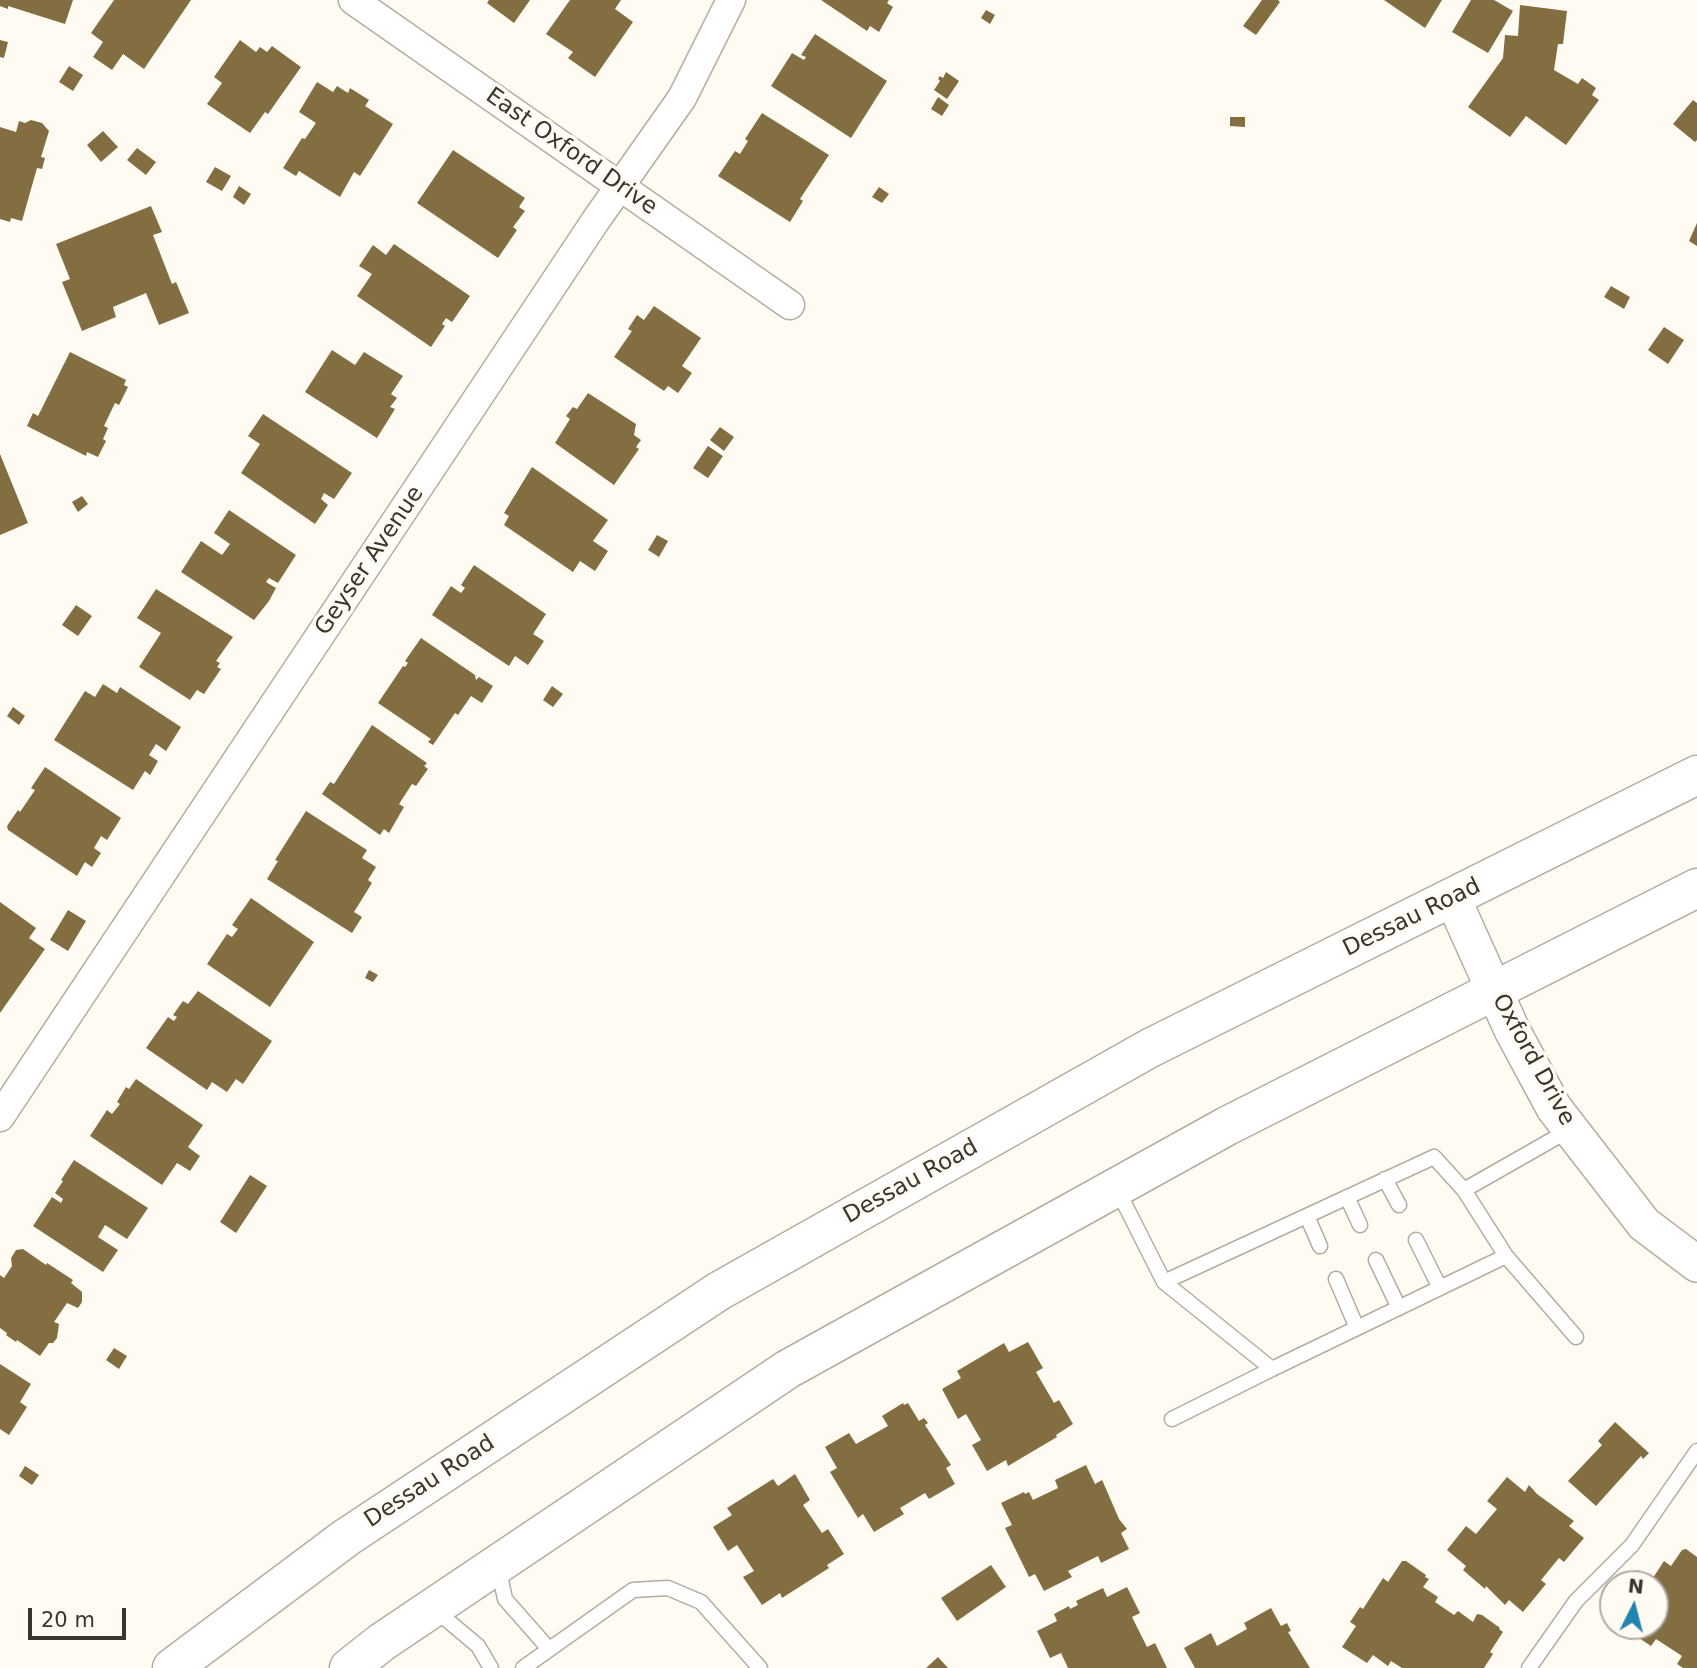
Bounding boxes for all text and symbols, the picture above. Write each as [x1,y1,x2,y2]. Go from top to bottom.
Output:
street label: East Oxford Drive [480,82,662,222]
street label: Geyser Avenue [310,481,430,641]
street label: Dessau Road [1339,873,1485,963]
street label: Oxford Drive [1485,989,1581,1131]
street label: Dessau Road [839,1134,983,1230]
street label: Dessau Road [360,1430,500,1534]
north arrow [1599,1570,1669,1640]
text: N [1627,1574,1645,1598]
scale bar [32,1594,130,1638]
text: 20 m [41,1608,95,1632]

